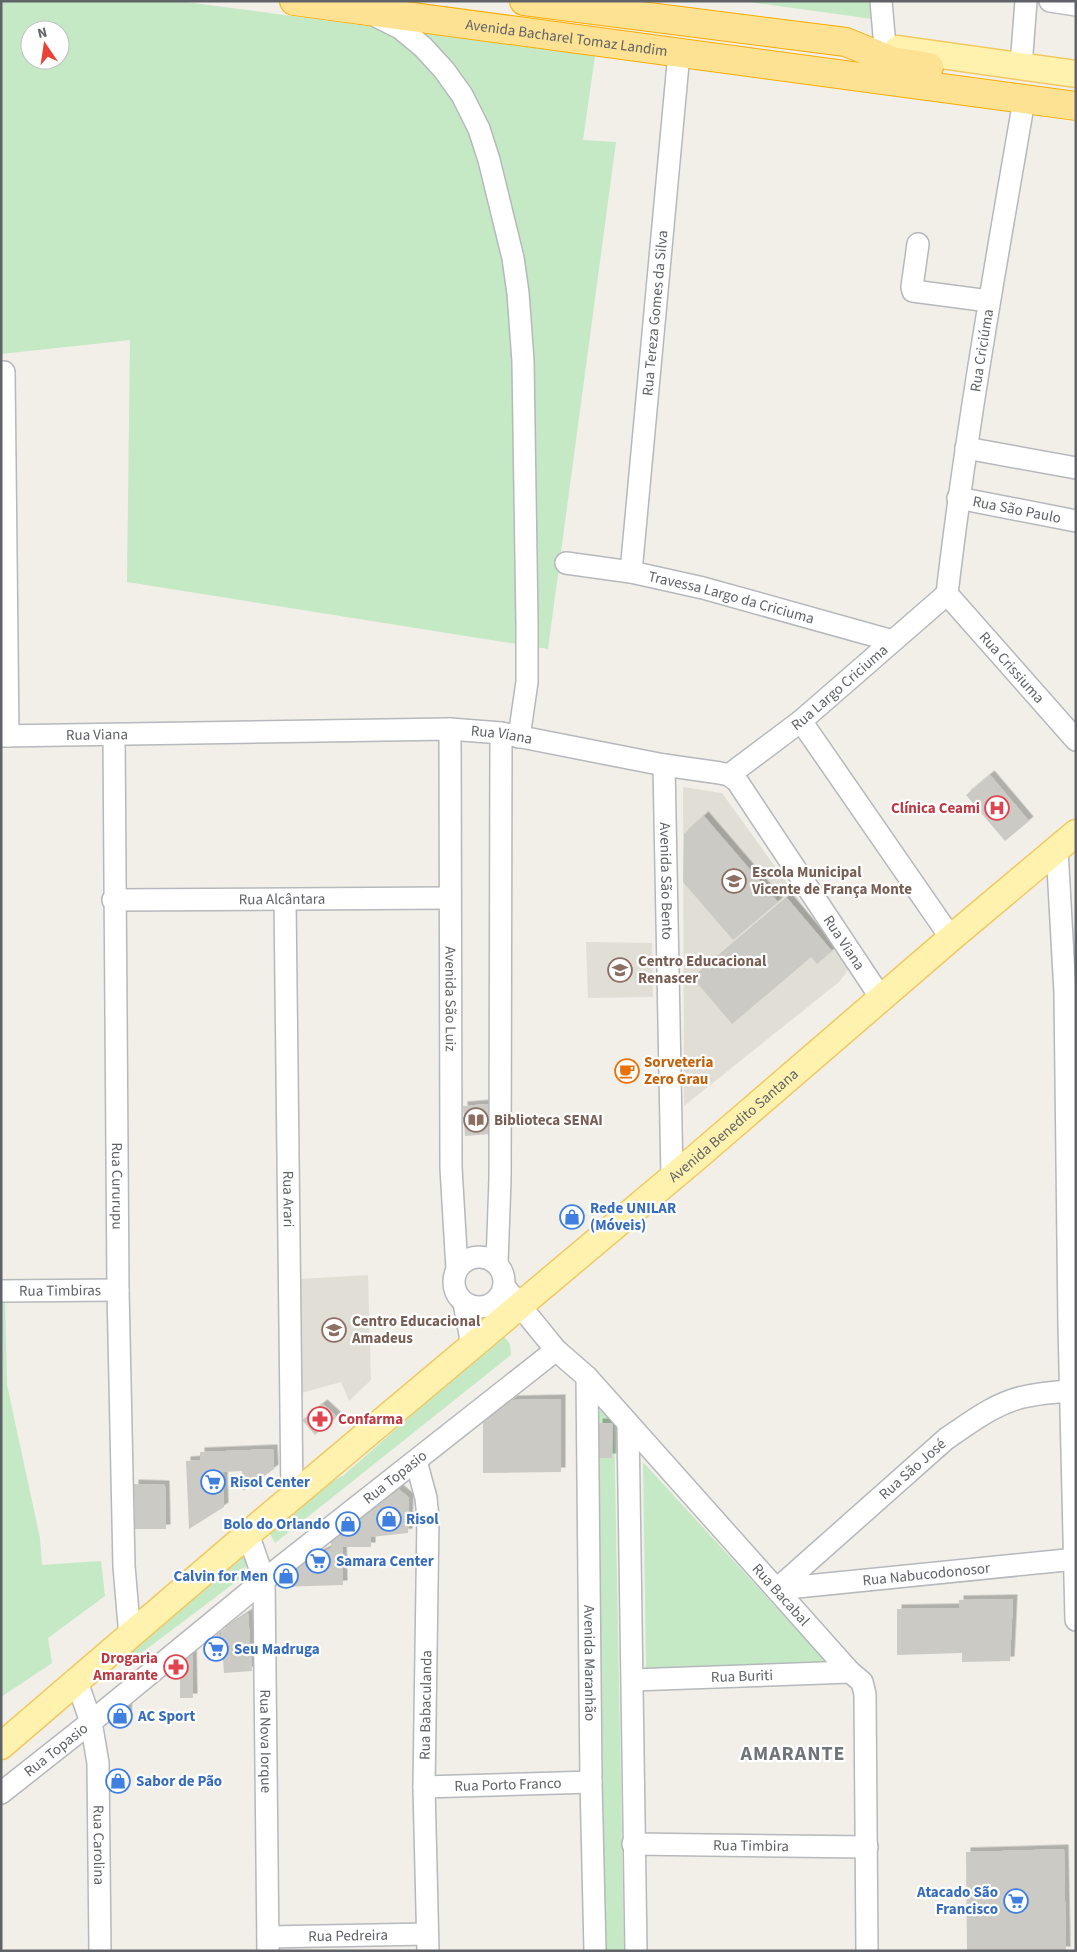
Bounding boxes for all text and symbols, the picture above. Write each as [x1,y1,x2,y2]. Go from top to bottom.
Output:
street label: Avenida Bacharel Tomaz Landim [464,14,669,62]
north arrow [20,20,70,70]
text: N [36,23,49,44]
street label: Rua Tereza Gomes da Silva [637,229,673,397]
street label: Rua Criciúma [965,308,999,393]
street label: Rua São Paulo [971,491,1063,528]
street label: Travessa Largo da Criciuma [646,566,817,629]
street label: Rua Crissiuma [974,627,1049,708]
street label: Rua Largo Criciuma [787,640,892,735]
street label: Rua Viana [470,720,534,749]
street label: Rua Viana [66,724,128,745]
hospital icon: Clínica Ceami [984,795,1010,821]
place label: Clínica Ceami [891,798,980,819]
street label: Avenida São Bento [655,822,678,940]
place label: Escola Municipal Vicente de França Monte [751,862,912,900]
school or university icon: Escola Municipal Vicente de França Monte [721,868,747,894]
street label: Rua Alcântara [239,888,325,910]
street label: Rua Viana [818,911,870,974]
street label: Avenida São Luiz [440,946,461,1052]
place label: Centro Educacional Renascer [638,951,767,989]
school or university icon: Centro Educacional Renascer [607,957,633,983]
place label: Sorveteria Zero Grau [644,1052,713,1090]
cafe icon: Sorveteria Zero Grau [614,1058,640,1084]
street label: Avenida Benedito Santana [664,1064,803,1187]
library icon: Biblioteca SENAI [463,1107,489,1133]
place label: Biblioteca SENAI [494,1110,603,1131]
street label: Rua Cururupu [106,1142,128,1230]
street label: Rua Arari [278,1170,299,1227]
place label: Rede UNILAR (Móveis) [590,1198,676,1236]
shop icon: Rede UNILAR (Móveis) [559,1204,585,1230]
street label: Rua Timbiras [19,1280,101,1301]
place label: Centro Educacional Amadeus [351,1311,481,1349]
school or university icon: Centro Educacional Amadeus [321,1317,347,1343]
pharmacy icon: Confarma [307,1406,333,1432]
place label: Confarma [338,1409,403,1430]
street label: Rua São José [874,1433,950,1504]
street label: Rua Topasio [358,1445,431,1509]
supermarket icon: Risol Center [200,1469,226,1495]
place label: Risol Center [230,1472,310,1493]
shop icon: Risol [376,1506,402,1532]
place label: Risol [406,1509,439,1530]
shop icon: Bolo do Orlando [335,1511,361,1537]
place label: Bolo do Orlando [223,1514,330,1535]
supermarket icon: Samara Center [305,1548,331,1574]
place label: Samara Center [336,1551,434,1572]
street label: Rua Nabucodonosor [861,1557,992,1591]
street label: Rua Bacabal [747,1559,815,1631]
shop icon: Calvin for Men [273,1563,299,1589]
place label: Calvin for Men [173,1566,268,1587]
street label: Avenida Maranhão [579,1605,601,1721]
supermarket icon: Seu Madruga [203,1636,229,1662]
place label: Seu Madruga [234,1639,320,1660]
place label: Drogaria Amarante [92,1648,158,1686]
street label: Rua Babaculanda [415,1650,437,1760]
pharmacy icon: Drogaria Amarante [163,1654,189,1680]
street label: Rua Buriti [711,1664,773,1688]
street label: Rua Nova Iorque [255,1689,277,1793]
shop icon: AC Sport [107,1703,133,1729]
place label: AC Sport [137,1706,195,1727]
street label: Rua Topasio [19,1718,92,1782]
district label: AMARANTE [739,1740,846,1768]
shop icon: Sabor de Pão [105,1768,131,1794]
place label: Sabor de Pão [136,1771,222,1792]
street label: Rua Porto Franco [454,1772,562,1797]
street label: Rua Carolina [88,1805,110,1885]
street label: Rua Timbira [713,1835,789,1856]
place label: Atacado São Francisco [916,1882,998,1920]
supermarket icon: Atacado São Francisco [1003,1888,1029,1914]
street label: Rua Pedreira [308,1924,388,1947]

